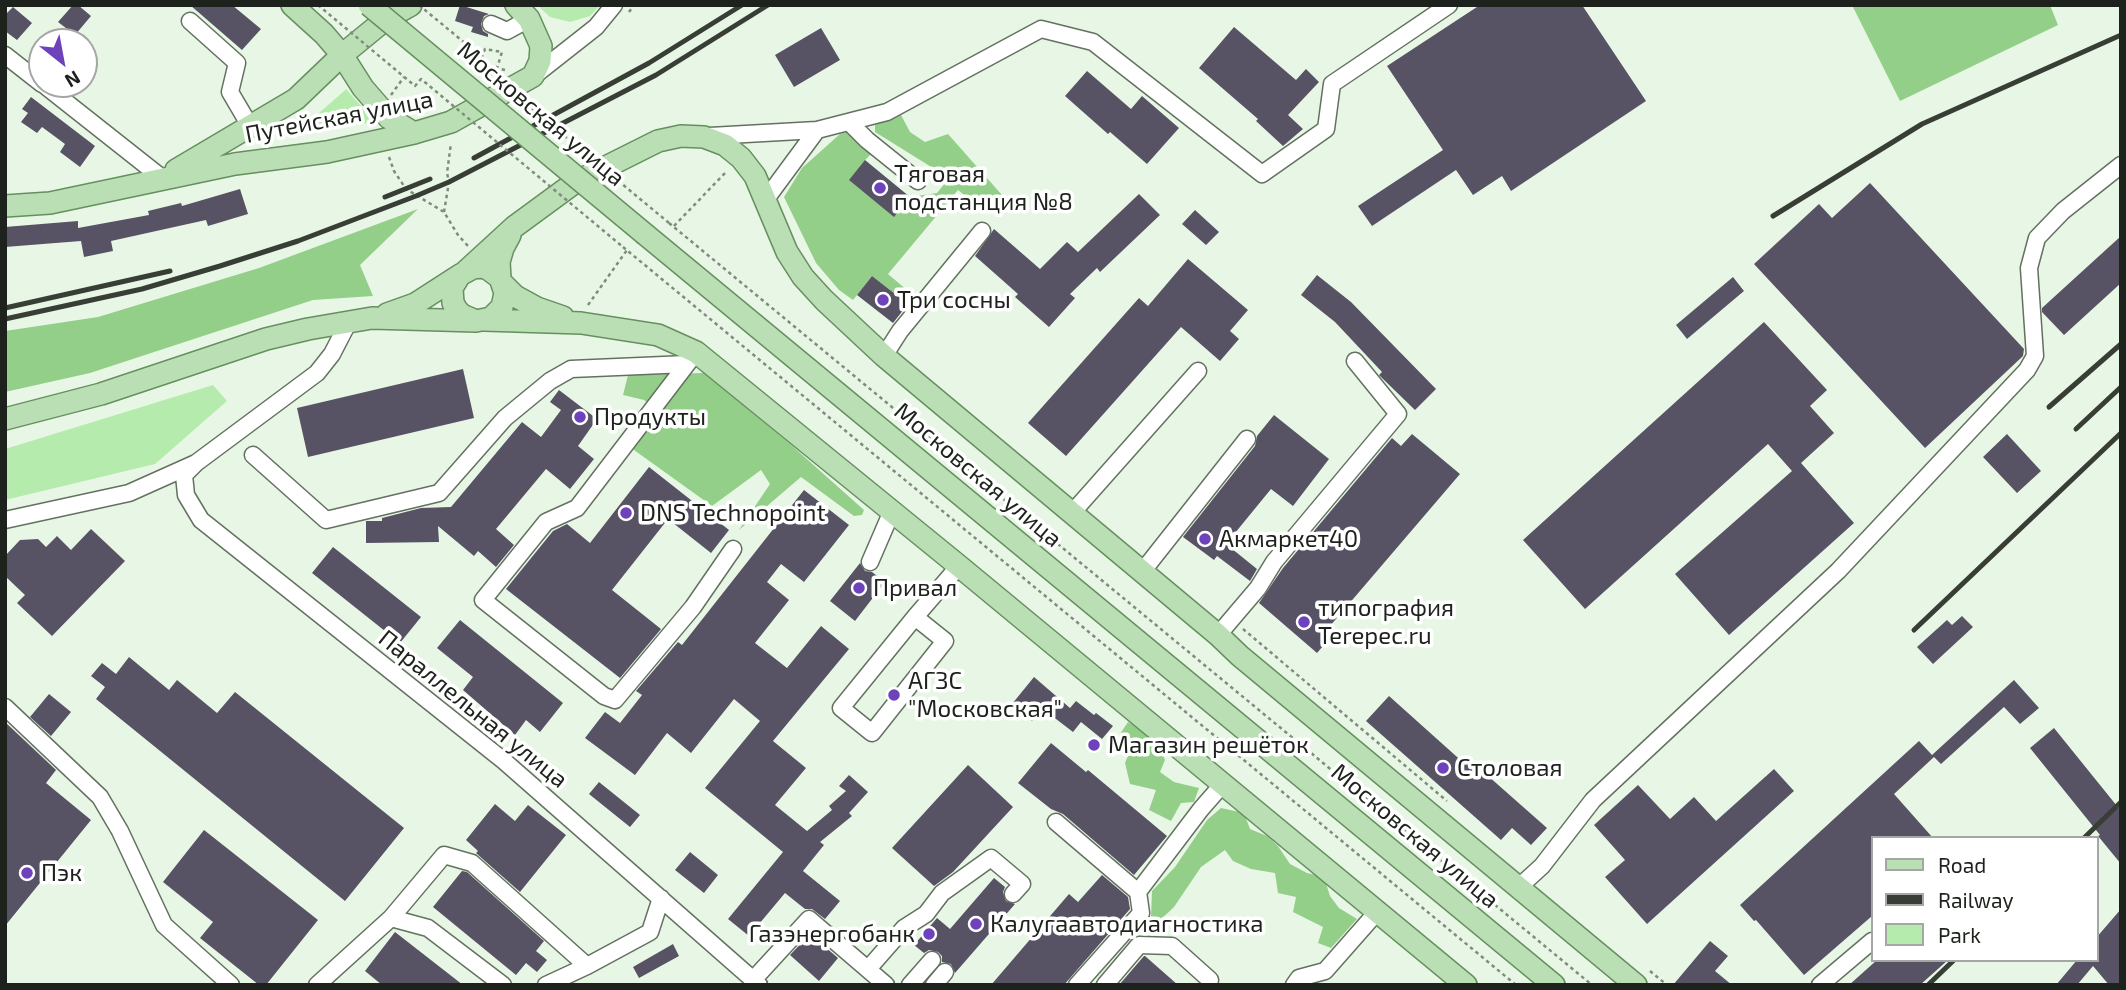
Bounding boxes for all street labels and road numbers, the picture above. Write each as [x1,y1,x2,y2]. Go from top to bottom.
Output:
street label: Московская улица [451,36,631,192]
street label: Путейская улица [243,85,435,149]
street label: Московская улица [888,397,1068,553]
street label: Параллельная улица [373,624,573,794]
street label: Московская улица [1325,758,1505,914]

